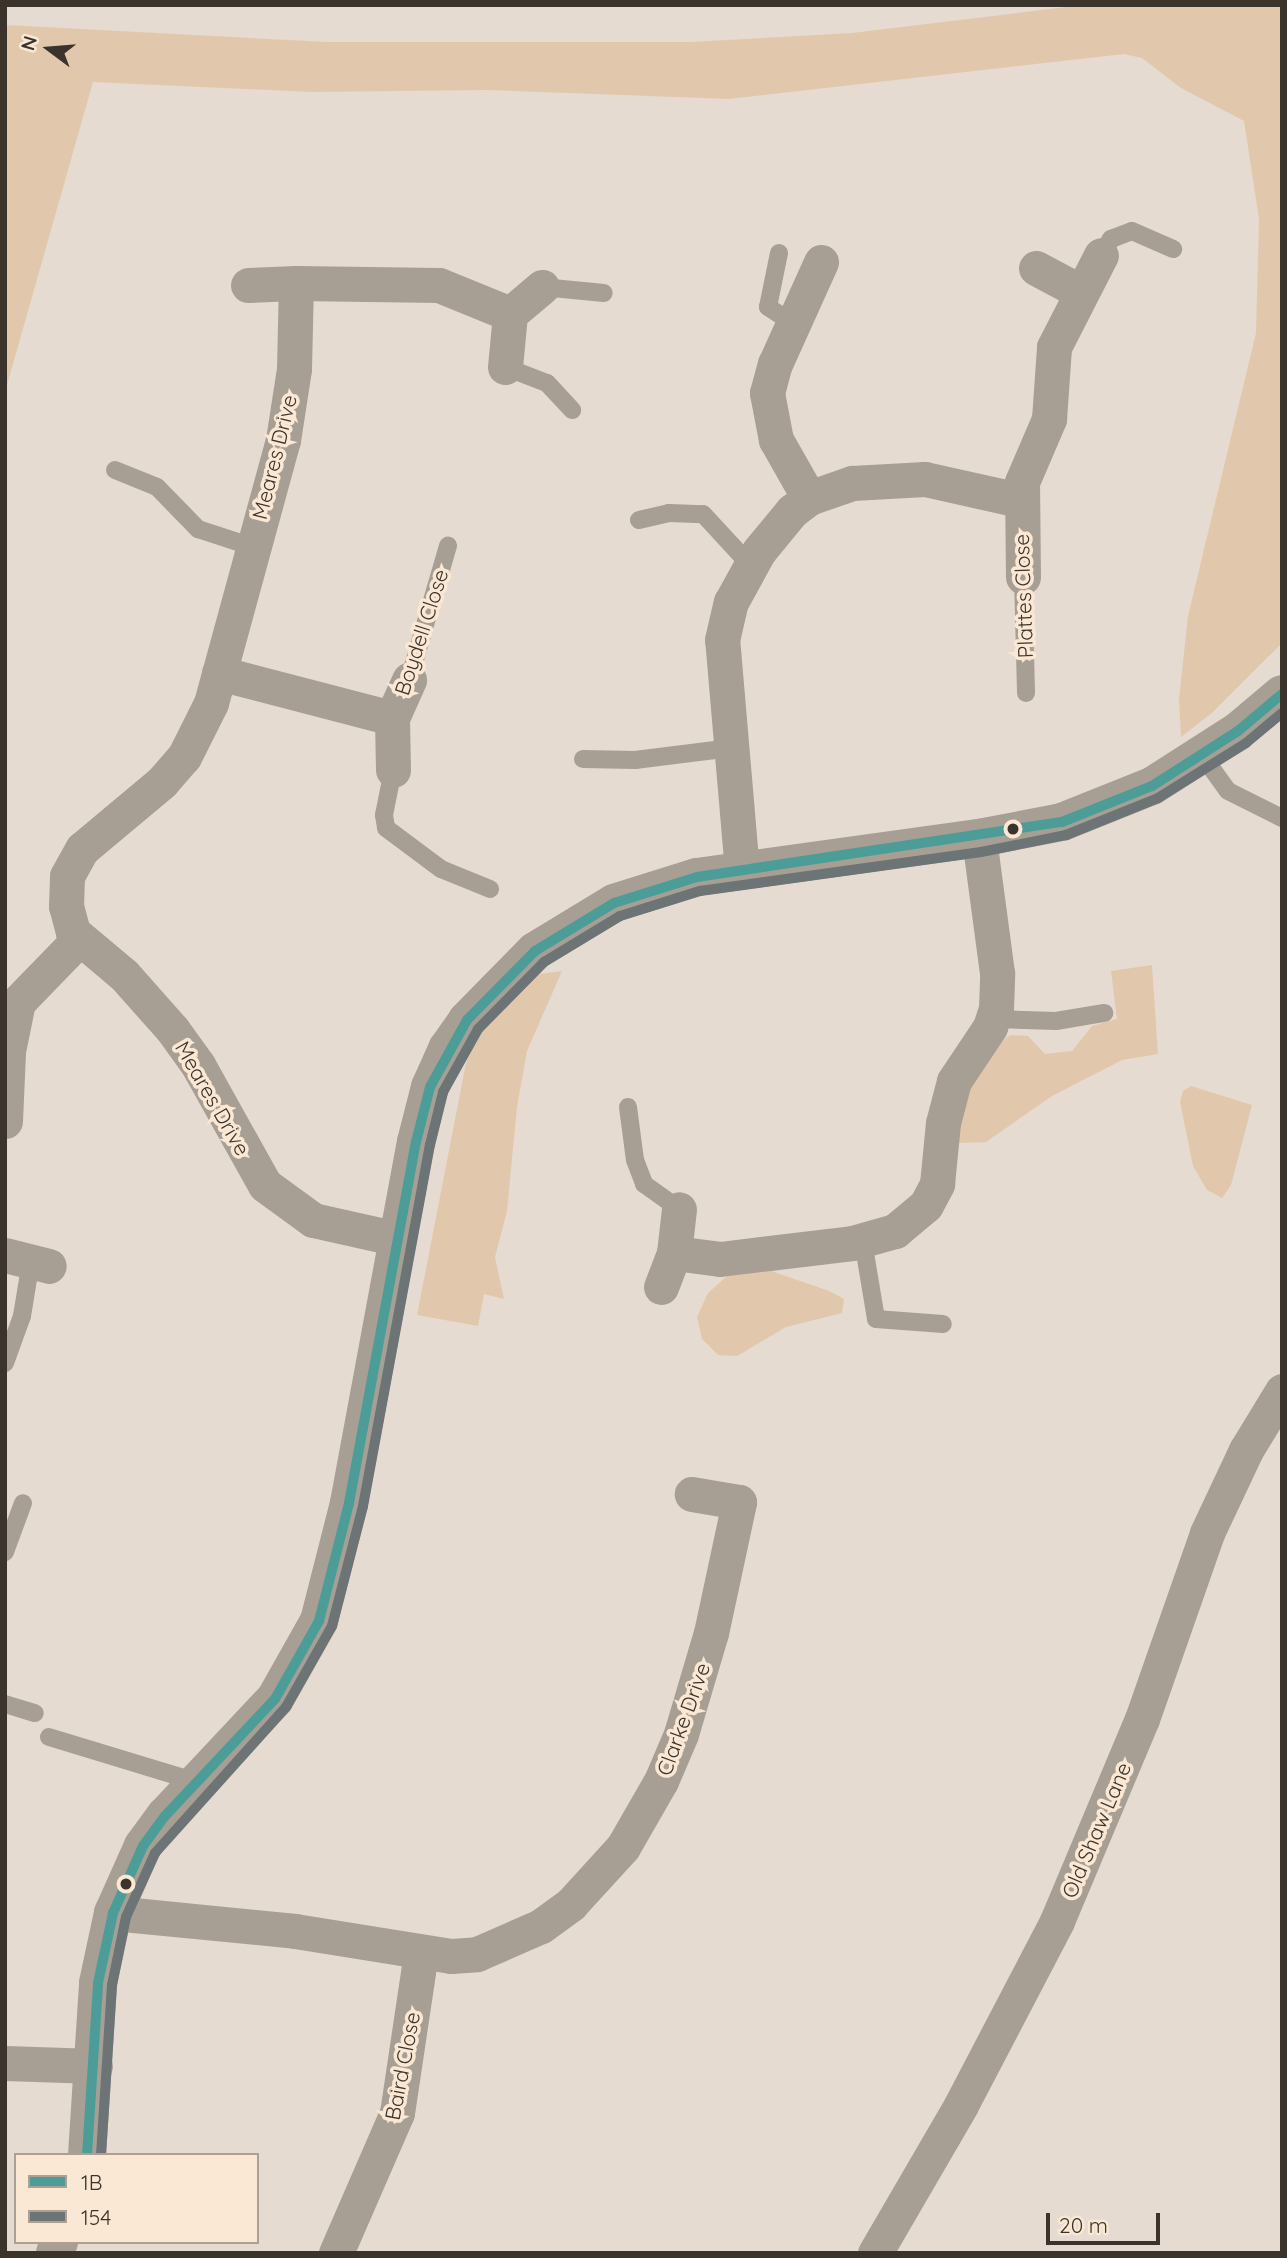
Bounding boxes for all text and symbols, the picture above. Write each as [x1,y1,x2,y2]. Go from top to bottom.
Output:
north arrow [14,14,84,84]
text: N [15,33,42,53]
street label: Meares Drive [246,392,302,522]
street label: Plattes Close [1008,533,1038,659]
street label: Boydell Close [389,566,453,698]
unlabelled marker [1006,822,1020,836]
street label: Meares Drive [170,1036,256,1160]
street label: Clarke Drive [651,1659,715,1779]
street label: Old Shaw Lane [1056,1758,1136,1902]
unlabelled marker [119,1877,133,1891]
street label: Baird Close [379,2010,425,2122]
legend [14,2153,259,2244]
text: 1B [81,2169,102,2195]
scale bar [1049,2198,1163,2242]
text: 154 [81,2204,111,2230]
text: 20 m [1059,2212,1108,2238]

